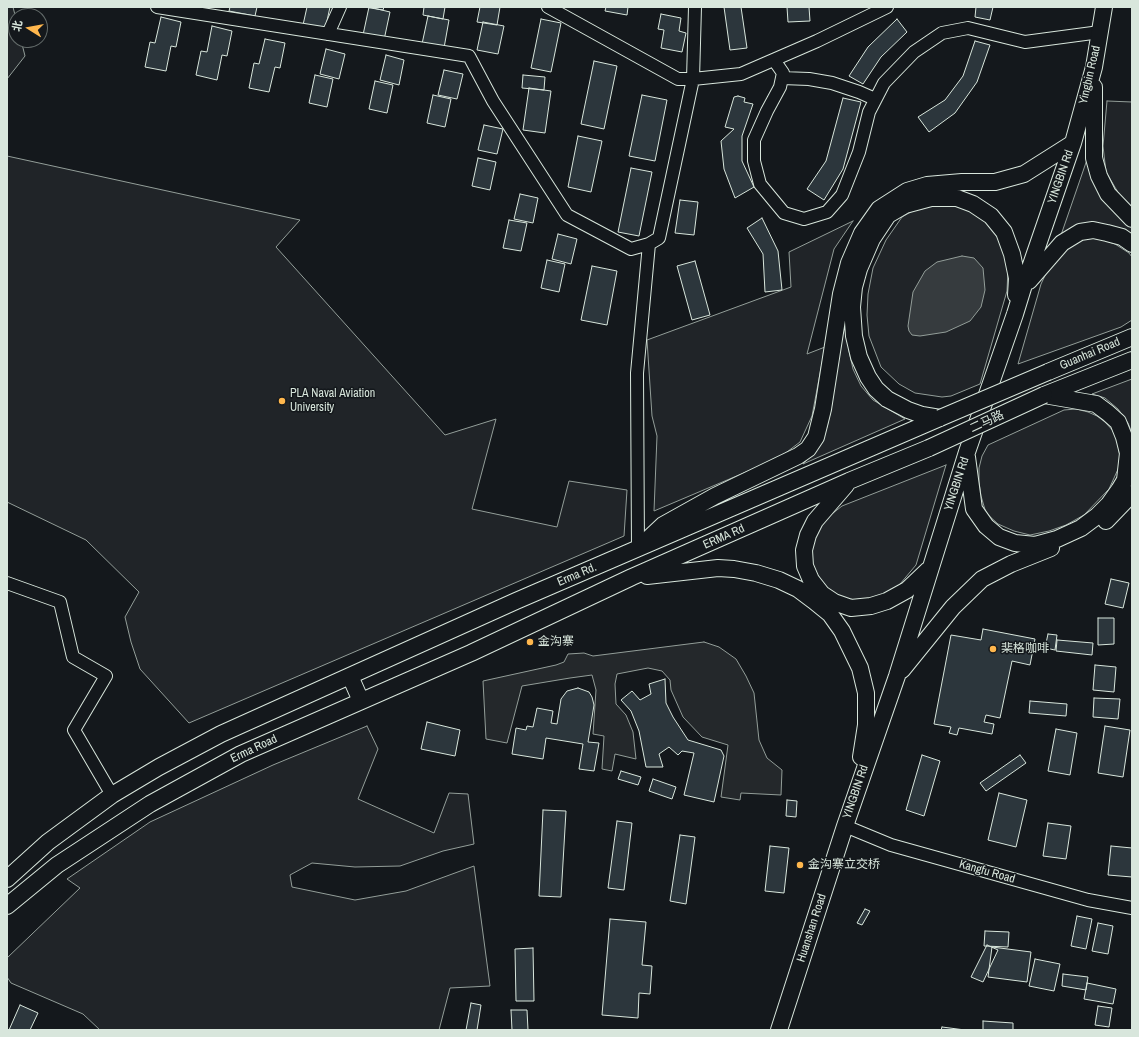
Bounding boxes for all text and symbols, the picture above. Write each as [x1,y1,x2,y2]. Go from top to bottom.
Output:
north arrow [8,8,48,48]
text: 北 [9,19,25,33]
street label: Yingbin Road [1076,44,1104,106]
street label: YINGBIN Rd [1045,148,1077,206]
street label: Guanhai Road [1058,335,1122,373]
place label: PLA Naval Aviation University [290,387,375,415]
marker: PLA Naval Aviation University [277,396,287,406]
street label: 二马路 [968,408,1006,436]
street label: YINGBIN Rd [942,455,972,513]
street label: ERMA Rd [701,522,747,552]
street label: Erma Rd. [555,560,599,590]
place label: 金沟寨 [538,635,574,649]
marker: 金沟寨 [525,637,535,647]
place label: 棐格咖啡 [1001,642,1049,656]
marker: 棐格咖啡 [988,644,998,654]
street label: Erma Road [228,732,280,766]
street label: YINGBIN Rd [840,763,872,821]
street label: Kangfu Road [957,857,1017,887]
place label: 金沟寨立交桥 [808,858,880,872]
marker: 金沟寨立交桥 [795,860,805,870]
street label: Huanshan Road [794,892,830,964]

